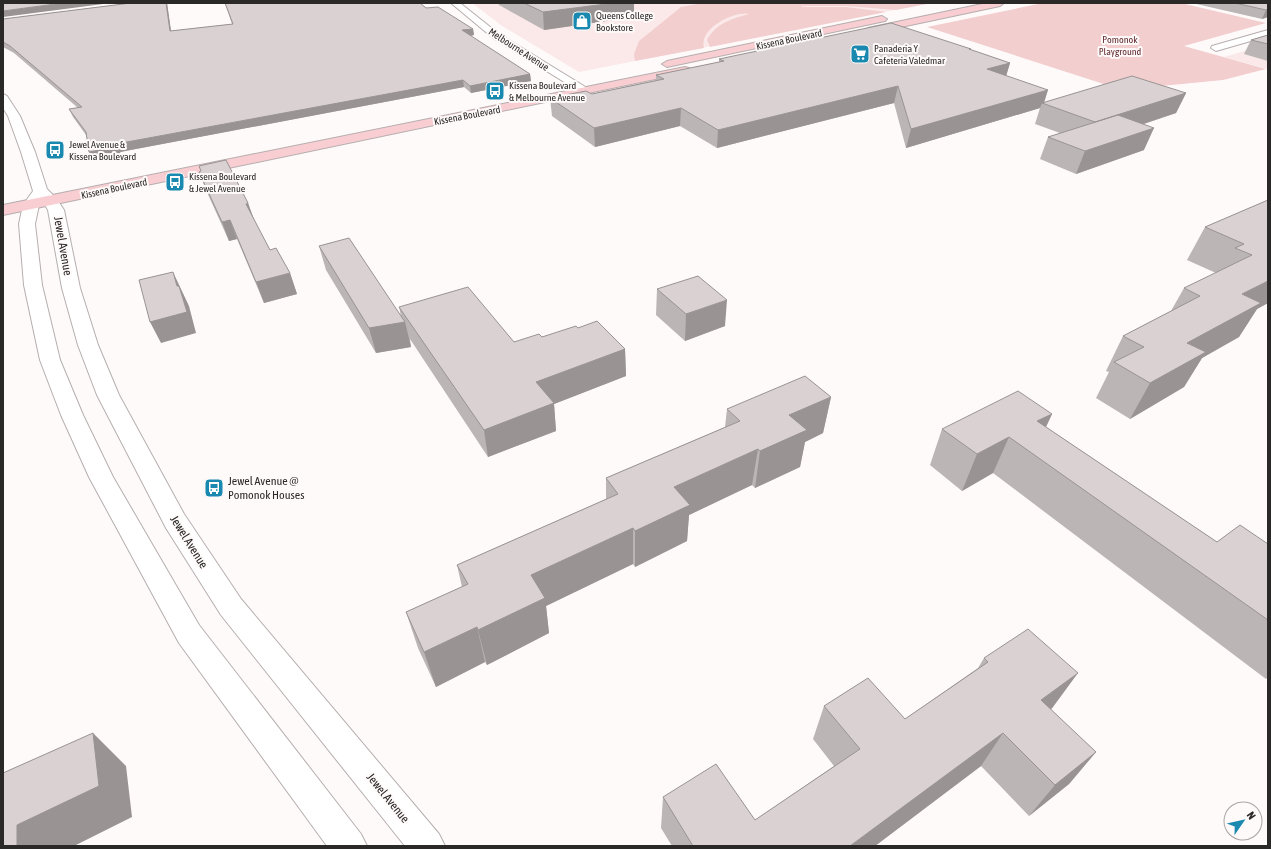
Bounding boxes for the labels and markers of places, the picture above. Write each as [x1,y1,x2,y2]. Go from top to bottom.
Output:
shop icon: Queens College Bookstore [571,10,593,32]
place label: Queens College Bookstore [596,10,653,33]
supermarket icon: Panaderia Y Cafeteria Valedmar [849,43,871,65]
place label: Panaderia Y Cafeteria Valedmar [874,43,946,66]
bus stop icon: Kissena Boulevard & Melbourne Avenue [484,80,506,102]
place label: Kissena Boulevard & Melbourne Avenue [509,80,586,103]
bus stop icon: Jewel Avenue & Kissena Boulevard [44,139,66,161]
place label: Jewel Avenue & Kissena Boulevard [69,139,137,162]
bus stop icon: Kissena Boulevard & Jewel Avenue [164,171,186,193]
place label: Kissena Boulevard & Jewel Avenue [189,171,257,194]
place label: Jewel Avenue @ Pomonok Houses [228,474,304,502]
bus stop icon: Jewel Avenue @ Pomonok Houses [203,477,225,499]

